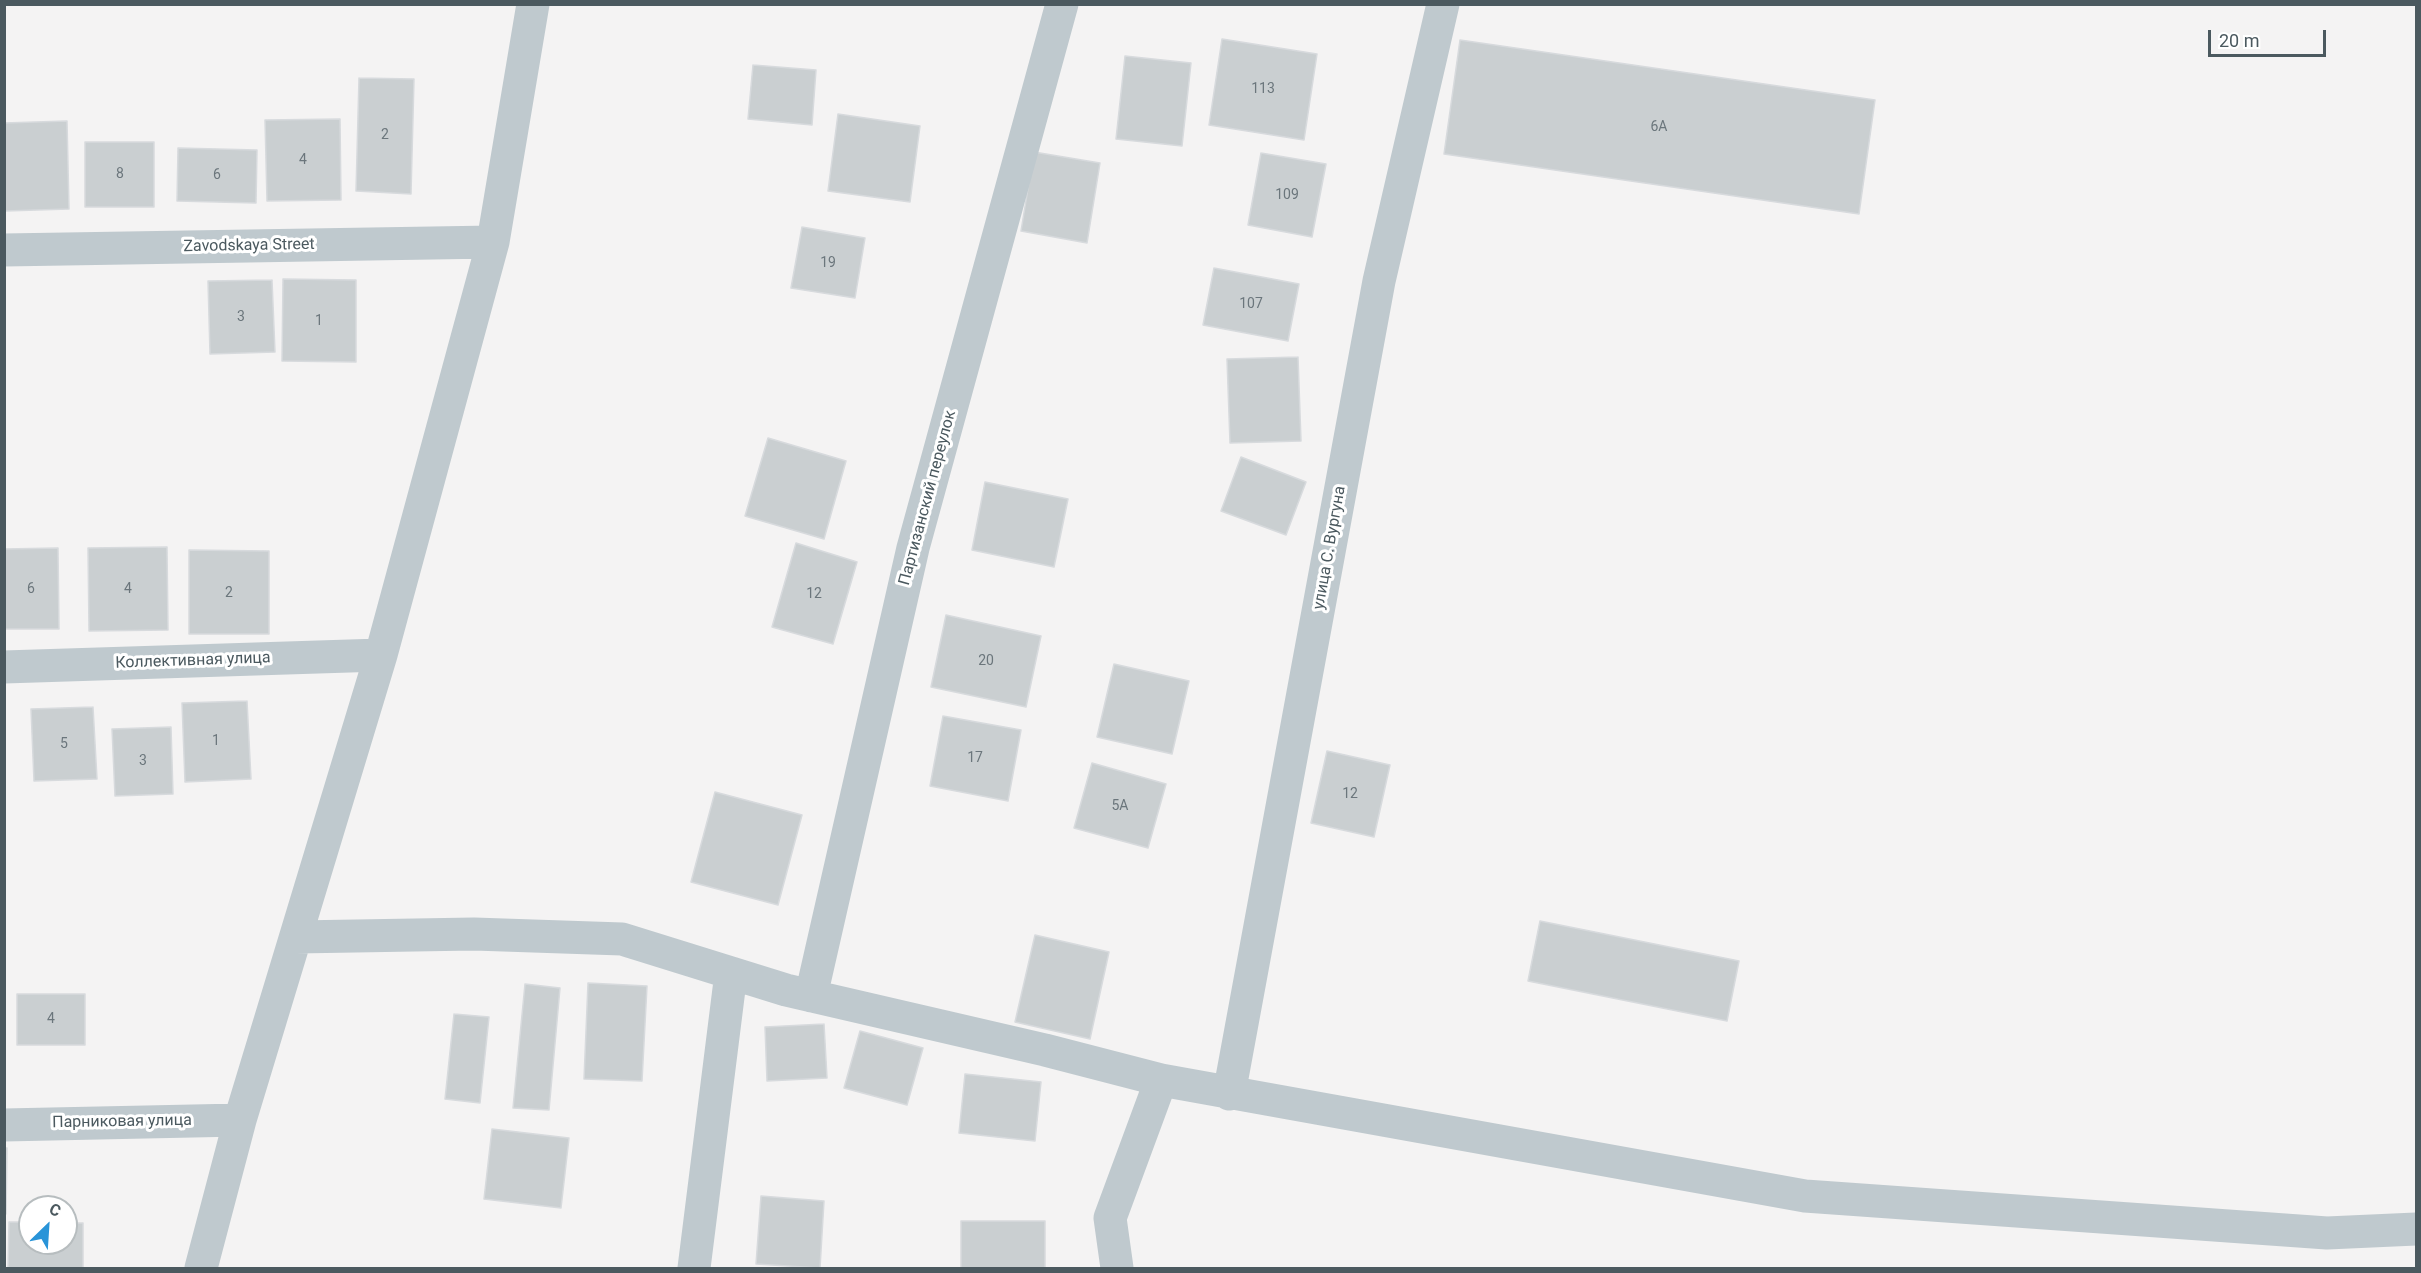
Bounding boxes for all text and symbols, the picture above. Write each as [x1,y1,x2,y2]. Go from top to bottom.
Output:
scale bar [2211,18,2330,56]
text: 20 m [2219,30,2259,51]
house number: 113 [1251,81,1275,97]
house number: 6А [1650,119,1668,135]
house number: 2 [381,127,389,143]
house number: 4 [299,152,307,168]
house number: 8 [116,166,124,182]
house number: 6 [213,167,221,183]
house number: 109 [1275,187,1299,203]
street label: Zavodskaya Street [183,235,315,257]
house number: 19 [820,255,836,271]
house number: 107 [1239,296,1263,312]
house number: 3 [237,309,245,325]
house number: 1 [315,313,323,329]
street label: Партизанский переулок [895,408,961,588]
street label: улица С. Вургуна [1310,485,1350,611]
house number: 6 [27,581,35,597]
house number: 4 [124,581,132,597]
house number: 2 [225,585,233,601]
house number: 12 [806,586,822,602]
street label: Коллективная улица [115,649,271,673]
house number: 20 [978,653,994,669]
house number: 1 [212,733,220,749]
house number: 5 [60,736,68,752]
house number: 17 [967,750,983,766]
house number: 3 [139,753,147,769]
house number: 12 [1342,786,1358,802]
house number: 5А [1111,798,1129,814]
house number: 4 [47,1011,55,1027]
street label: Парниковая улица [52,1111,192,1133]
north arrow [18,1195,78,1255]
text: С [46,1199,64,1221]

